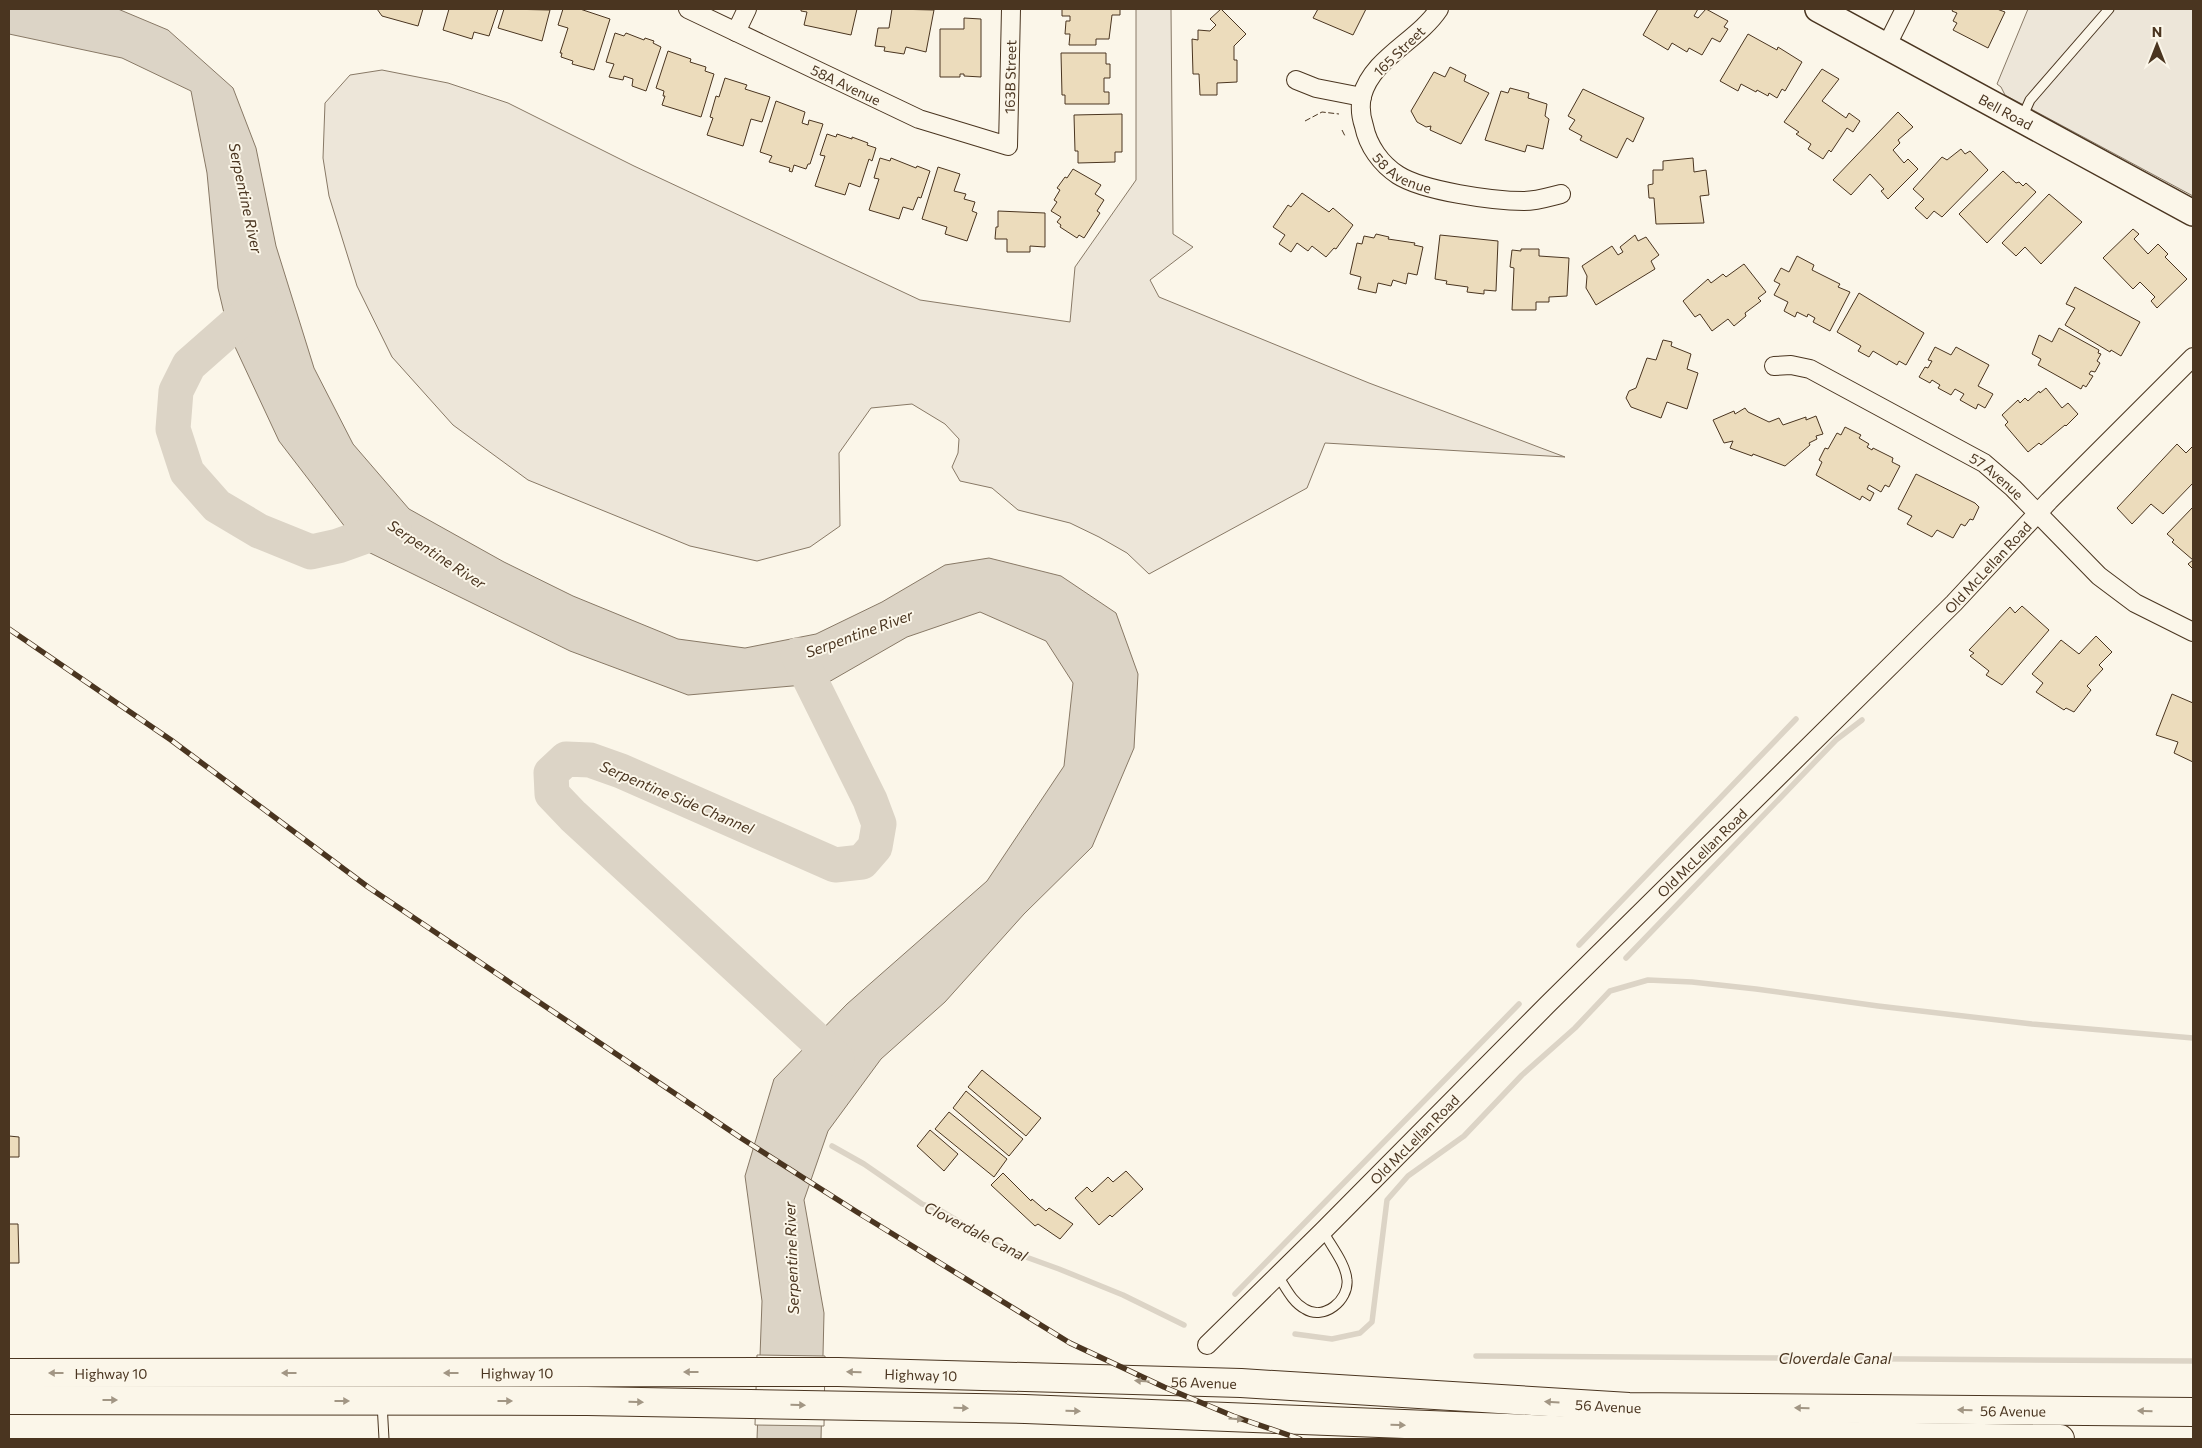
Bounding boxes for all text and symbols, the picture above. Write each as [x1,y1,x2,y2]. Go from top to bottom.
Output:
north arrow [2132,20,2182,70]
street label: 165 Street [1370,22,1428,80]
text: N [2152,23,2162,40]
street label: 163B Street [1000,40,1019,114]
street label: 58A Avenue [808,60,884,108]
street label: Bell Road [1976,90,2036,133]
water label: Serpentine River [225,141,267,256]
street label: 58 Avenue [1370,149,1433,196]
street label: 57 Avenue [1967,449,2027,502]
water label: Serpentine River [385,516,490,593]
street label: Old McLellan Road [1940,518,2034,617]
water label: Serpentine River [803,605,916,661]
water label: Serpentine Side Channel [597,756,758,838]
street label: Old McLellan Road [1653,804,1750,900]
street label: Old McLellan Road [1366,1091,1462,1188]
water label: Cloverdale Canal [921,1197,1032,1265]
water label: Serpentine River [780,1200,802,1315]
water label: Cloverdale Canal [1778,1349,1893,1367]
street label: Highway 10 [75,1364,147,1381]
street label: Highway 10 [481,1364,553,1381]
street label: Highway 10 [884,1365,958,1384]
one-way arrow [683,1368,699,1376]
one-way arrow [845,1368,861,1376]
one-way arrow [48,1369,64,1377]
one-way arrow [281,1369,297,1377]
one-way arrow [443,1369,459,1377]
street label: 56 Avenue [1171,1373,1237,1391]
one-way arrow [1134,1377,1150,1385]
street label: 56 Avenue [1575,1395,1641,1416]
one-way arrow [102,1396,118,1404]
one-way arrow [335,1397,351,1405]
one-way arrow [497,1397,513,1405]
one-way arrow [1544,1397,1560,1405]
one-way arrow [628,1398,644,1406]
one-way arrow [791,1401,807,1409]
street label: 56 Avenue [1980,1402,2046,1419]
one-way arrow [953,1404,969,1412]
one-way arrow [1794,1404,1810,1412]
one-way arrow [1956,1406,1972,1414]
one-way arrow [1066,1407,1082,1415]
one-way arrow [2136,1407,2152,1415]
one-way arrow [1228,1415,1244,1423]
one-way arrow [1390,1421,1406,1429]

